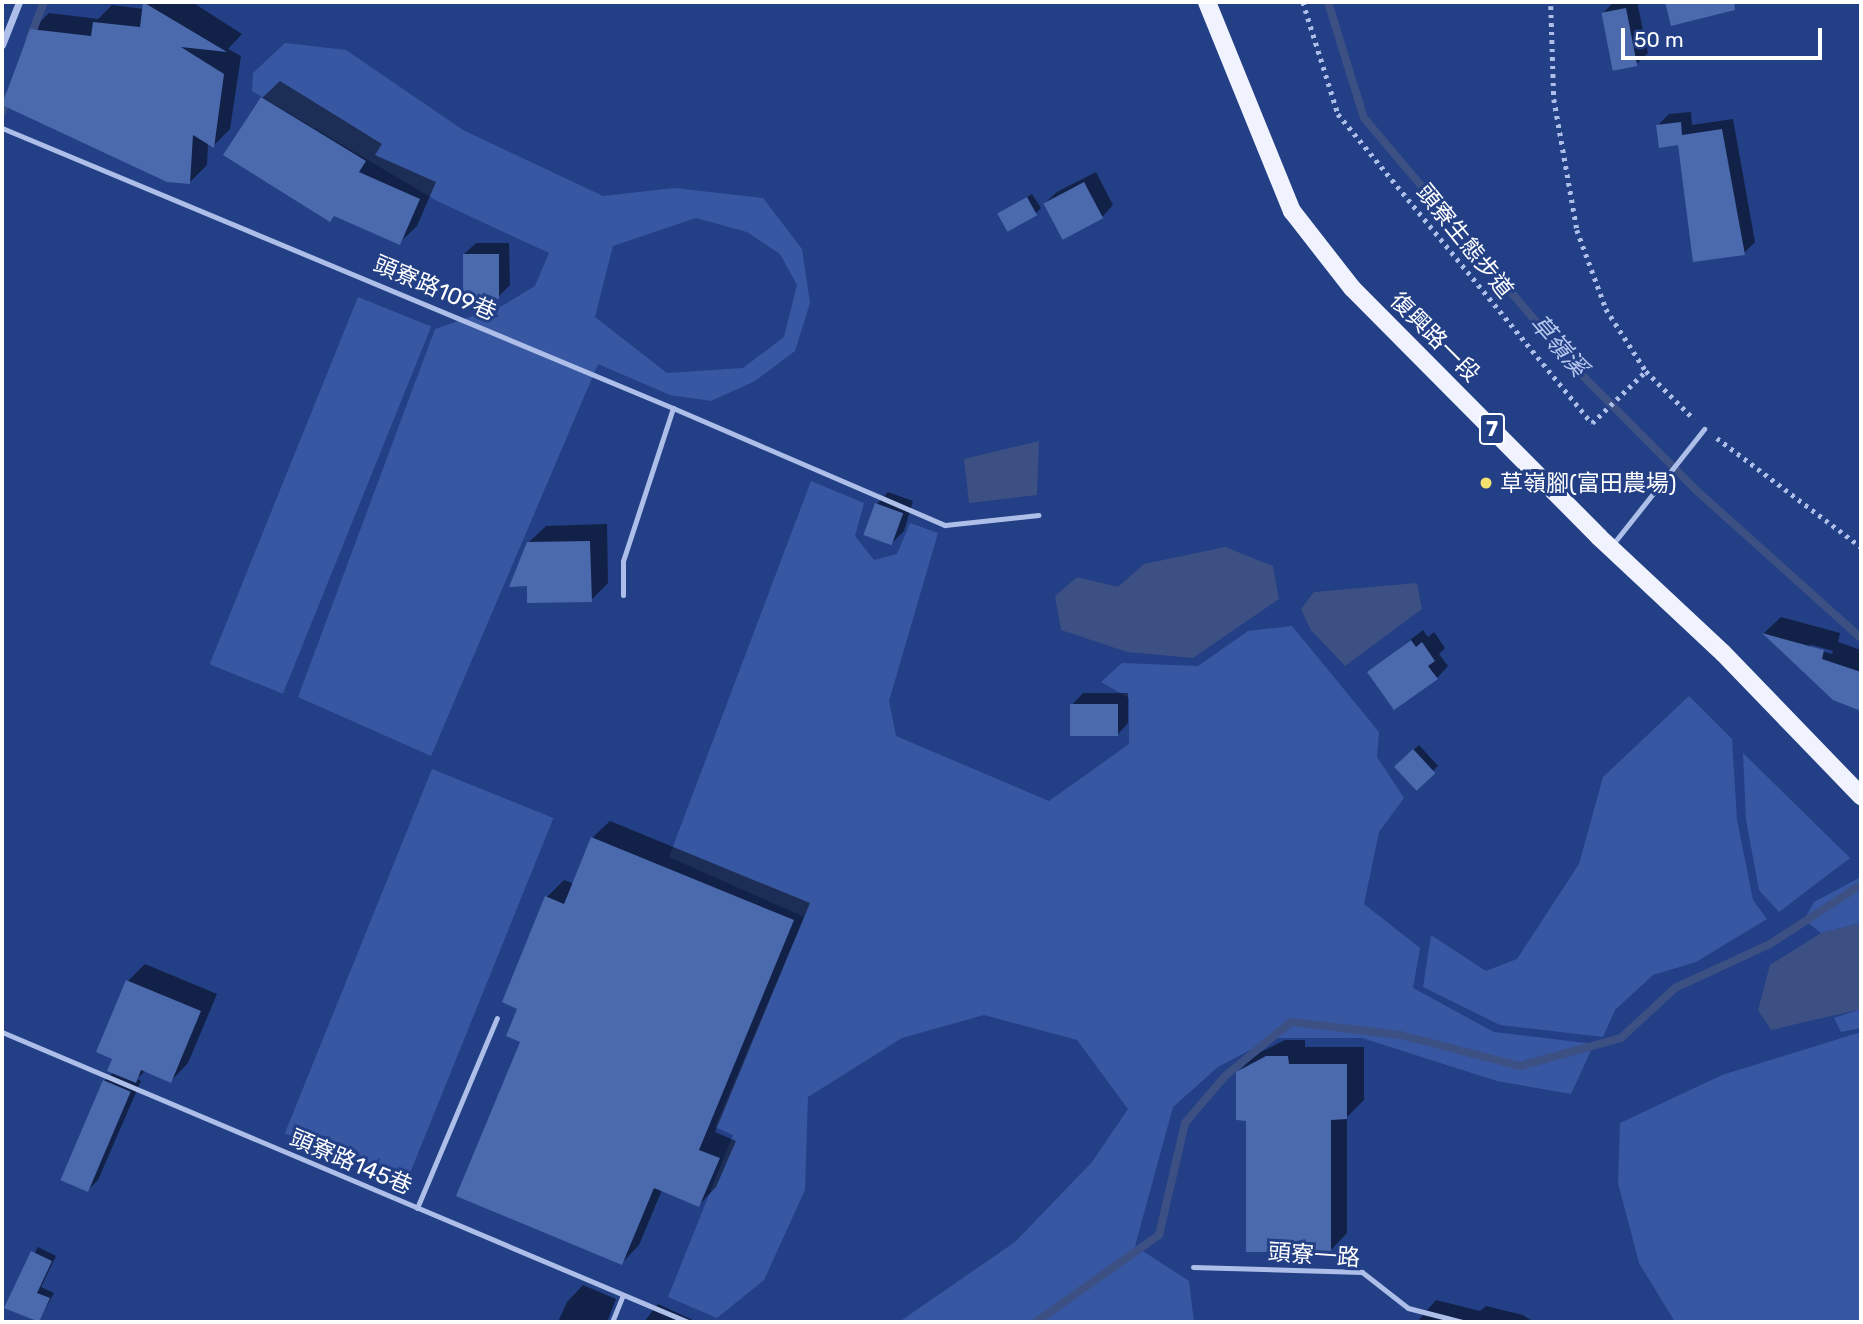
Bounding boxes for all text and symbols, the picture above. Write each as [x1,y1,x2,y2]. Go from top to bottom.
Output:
scale bar [1625,14,1826,58]
text: 50 m [1634,27,1684,52]
street label: 頭寮生態步道 [1411,179,1519,303]
street label: 頭寮路109巷 [370,250,500,326]
street label: 復興路一段 [1385,287,1485,387]
water label: 草嶺溪 [1524,309,1592,383]
road number: 7 [1478,412,1506,446]
place label: 草嶺腳(富田農場) [1500,469,1677,497]
marker: 草嶺腳(富田農場) [1478,475,1494,491]
street label: 頭寮路145巷 [286,1124,416,1200]
street label: 頭寮一路 [1267,1238,1361,1272]

